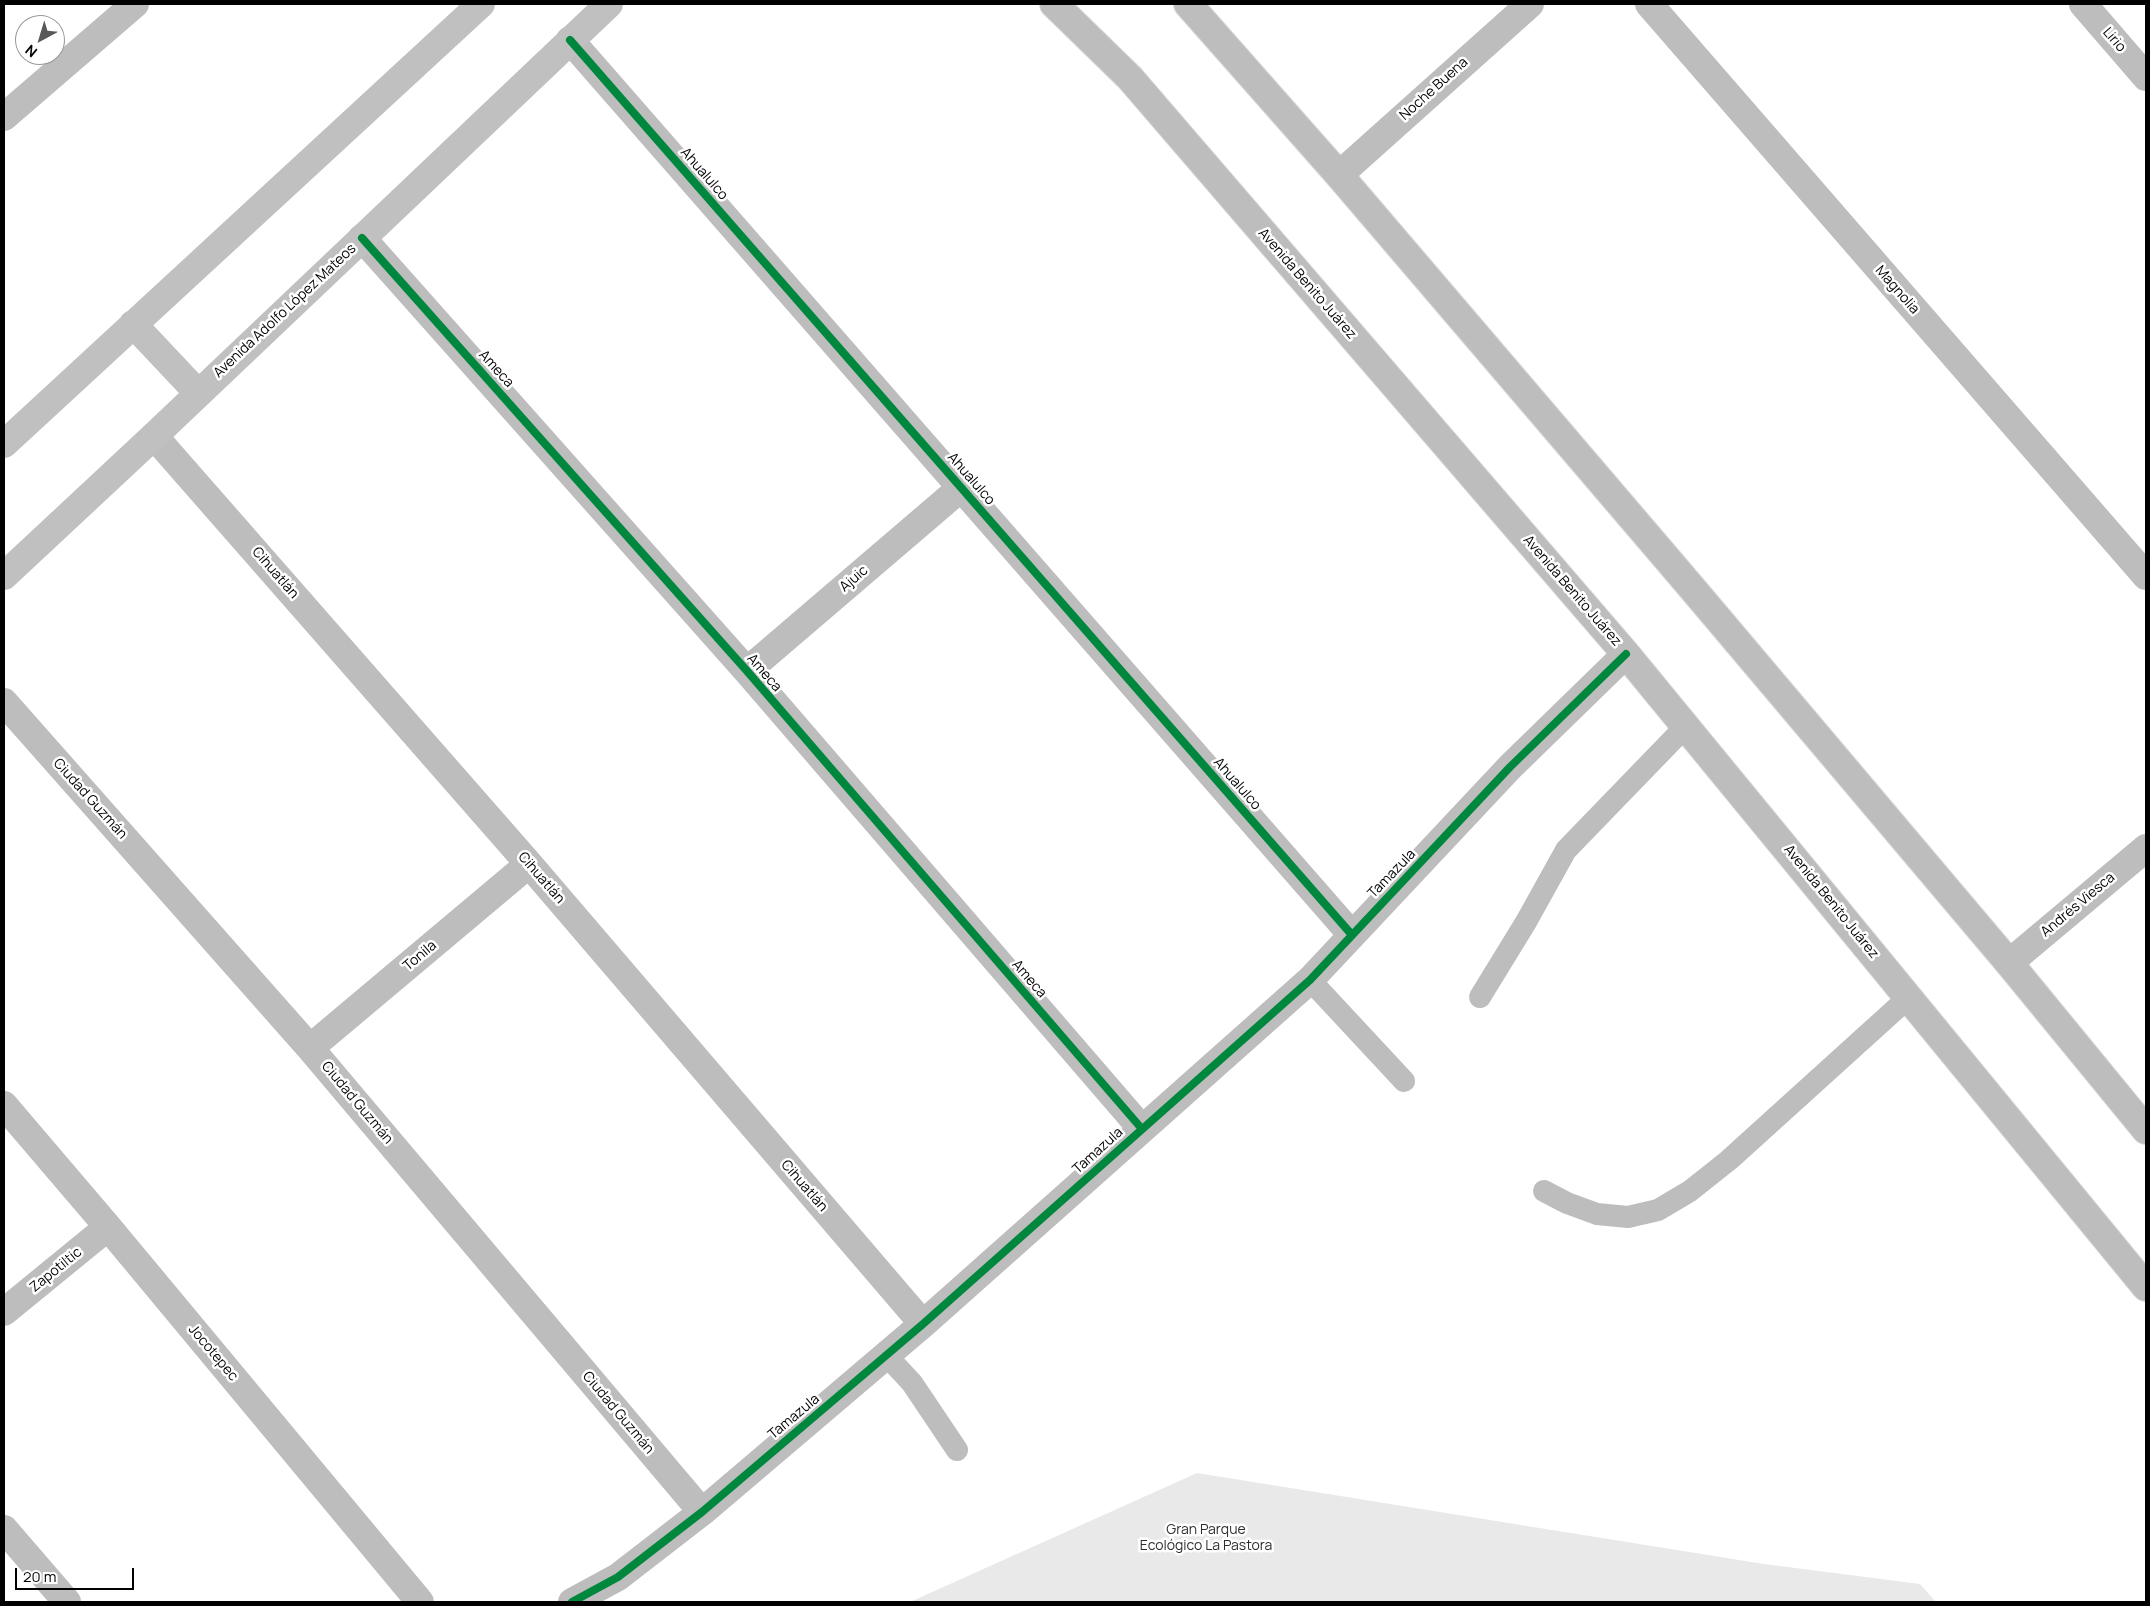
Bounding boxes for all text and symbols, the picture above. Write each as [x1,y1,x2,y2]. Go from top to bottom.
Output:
north arrow [15,15,65,65]
street label: Lirio [2099,24,2129,56]
text: N [21,41,41,62]
street label: Noche Buena [1396,54,1472,124]
street label: Ahualulco [677,144,731,204]
street label: Avenida Benito Juárez [1254,225,1360,343]
street label: Avenida Adolfo López Mateos [210,240,360,382]
street label: Magnolia [1871,262,1923,318]
street label: Ameca [475,347,517,391]
street label: Ahualulco [944,449,998,509]
street label: Avenida Benito Juárez [1519,532,1625,650]
street label: Cihuatlán [248,544,302,602]
street label: Ajuic [837,562,871,596]
street label: Ameca [743,651,785,695]
street label: Ahualulco [1210,754,1264,814]
street label: Ciudad Guzmán [50,755,130,843]
street label: Avenida Benito Juárez [1780,842,1882,962]
street label: Tamazula [1365,846,1419,902]
street label: Cihuatlán [514,849,568,907]
street label: Andrés Viesca [2038,869,2118,941]
street label: Tonila [400,937,440,975]
street label: Ameca [1008,957,1050,1001]
street label: Ciudad Guzmán [318,1058,396,1148]
street label: Tamazula [1070,1124,1126,1178]
street label: Cihuatlán [777,1157,831,1215]
street label: Zapotiltic [27,1244,85,1296]
street label: Jocotepec [185,1322,241,1384]
street label: Ciudad Guzmán [579,1368,657,1458]
street label: Tamazula [765,1391,823,1443]
park label: Gran Parque Ecológico La Pastora [1140,1522,1272,1554]
scale bar [18,1558,136,1590]
text: 20 m [23,1566,56,1587]

